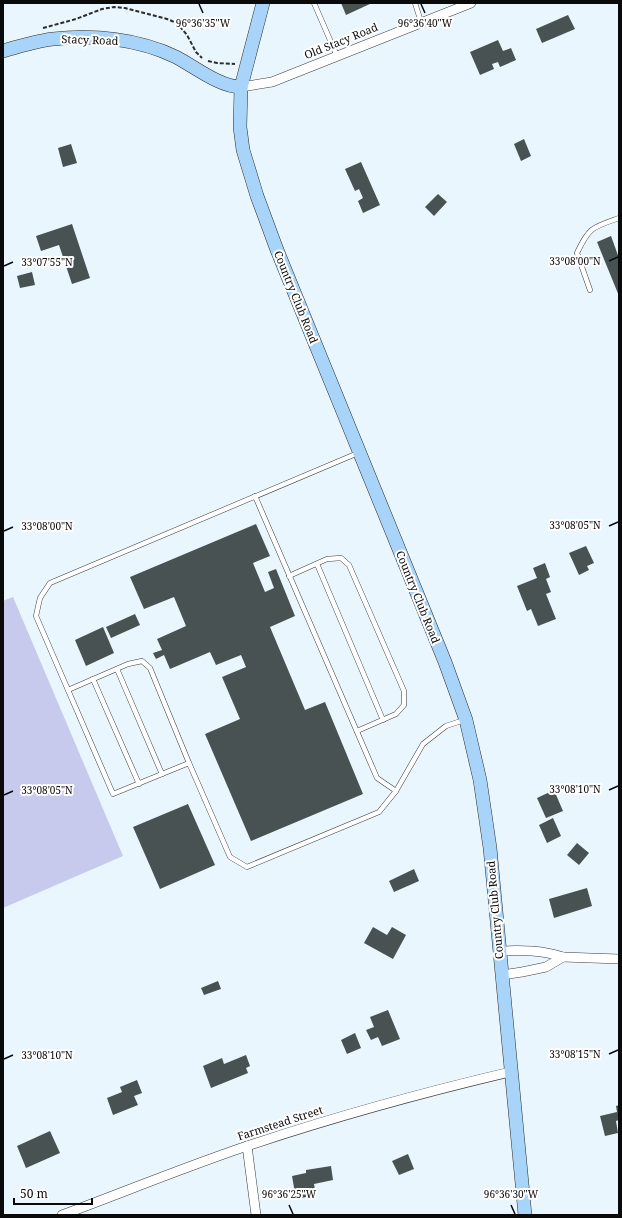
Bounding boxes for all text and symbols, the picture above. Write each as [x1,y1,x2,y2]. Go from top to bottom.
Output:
text: 96°36'35"W [176,16,231,30]
text: 96°36'40"W [398,16,453,30]
street label: Old Stacy Road [302,19,380,62]
street label: Stacy Road [61,31,119,48]
street label: Country Club Road [271,248,322,346]
text: 33°08'00"N [549,254,601,268]
text: 33°07'55"N [21,255,73,269]
text: 33°08'05"N [549,518,601,532]
text: 33°08'00"N [21,519,73,533]
street label: Country Club Road [393,548,444,646]
text: 33°08'10"N [549,782,601,796]
text: 33°08'05"N [21,783,73,797]
street label: Country Club Road [483,860,506,960]
text: 33°08'15"N [549,1047,601,1061]
text: 33°08'10"N [21,1048,73,1062]
street label: Farmstead Street [235,1102,325,1143]
scale bar [14,1180,92,1206]
text: 50 m [20,1185,48,1202]
text: 96°36'25"W [262,1187,317,1201]
text: 96°36'30"W [484,1187,539,1201]

